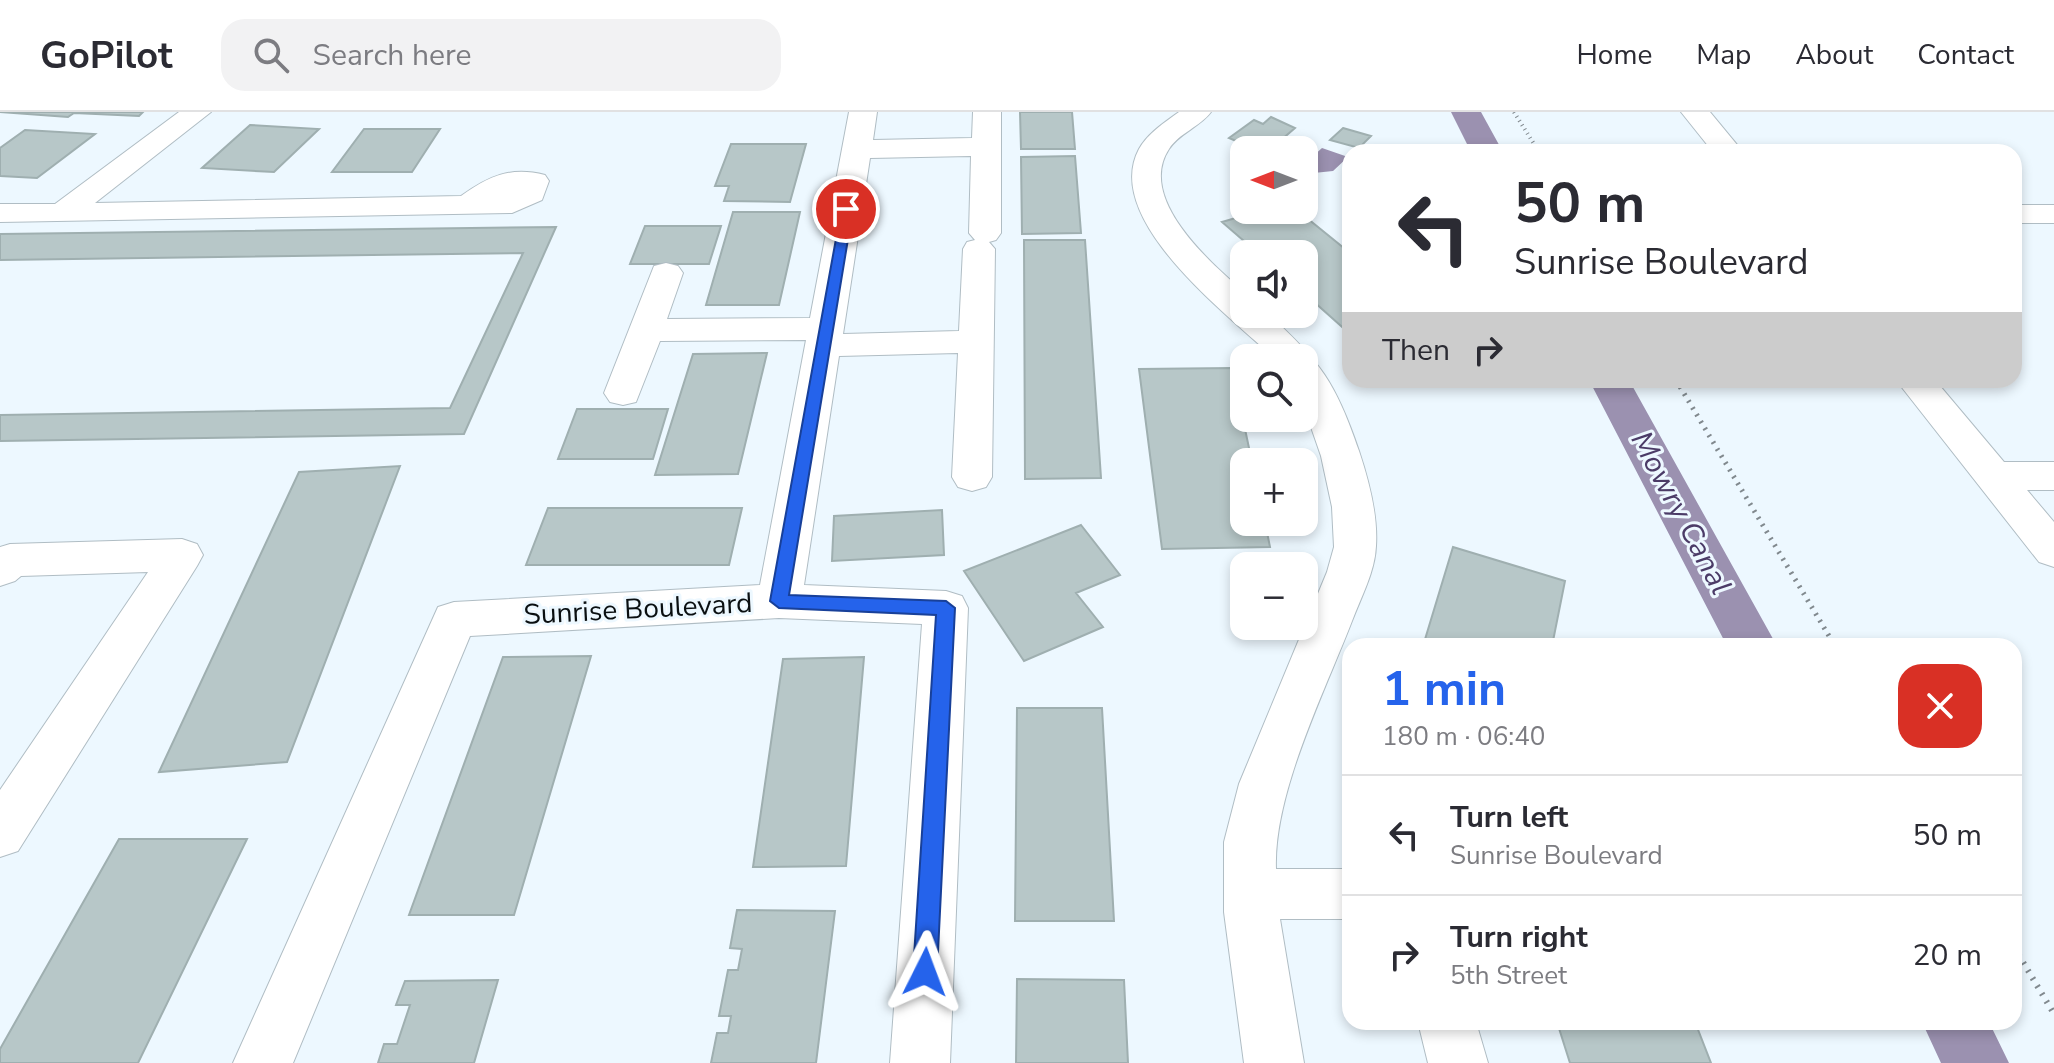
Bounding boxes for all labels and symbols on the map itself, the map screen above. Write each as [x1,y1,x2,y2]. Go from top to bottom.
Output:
north arrow [1230,136,1318,224]
pin [812,175,880,243]
water label: Mowry Canal [1621,424,1741,602]
street label: Sunrise Boulevard [523,584,753,634]
position arrow [883,930,967,1014]

